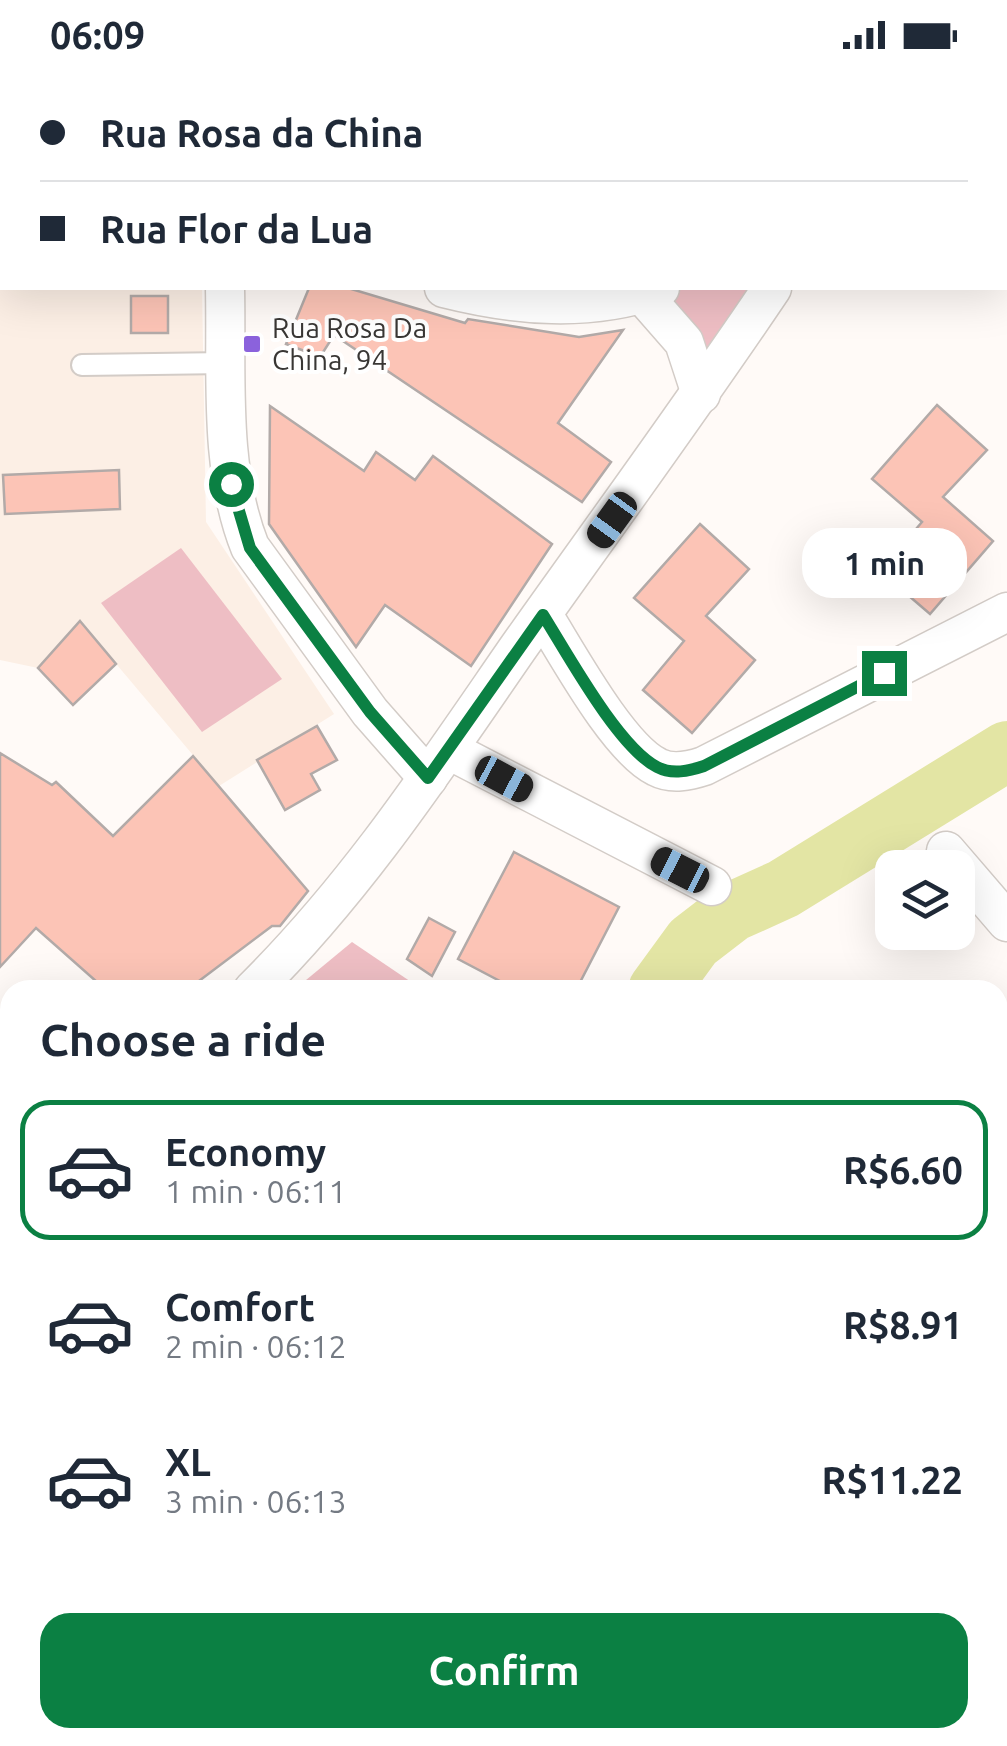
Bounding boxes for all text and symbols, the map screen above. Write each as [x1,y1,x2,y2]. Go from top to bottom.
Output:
text: 06:09 [50,14,145,56]
text: Rua Rosa da China [100,112,424,154]
text: Rua Flor da Lua [100,208,373,250]
place label: Rua Rosa Da China, 94 [272,312,427,375]
marker: Rua Rosa Da China, 94 [241,333,263,355]
route start [209,462,254,507]
car [582,487,642,553]
callout: 1 min [802,528,966,598]
text: 1 min [844,545,925,581]
route end [862,651,907,696]
car [470,752,538,806]
car [646,843,714,897]
map controls [875,850,975,950]
button: layers [875,850,975,950]
text: Choose a ride [40,1014,326,1065]
icon: car [45,1125,135,1215]
text: Economy [165,1131,326,1173]
text: R$6.60 [843,1149,963,1191]
text: 1 min · 06:11 [165,1173,347,1209]
icon: car [45,1280,135,1370]
text: Comfort [165,1286,315,1328]
text: R$8.91 [843,1304,963,1346]
text: 2 min · 06:12 [165,1328,347,1364]
icon: car [45,1435,135,1525]
text: XL [165,1441,211,1483]
text: R$11.22 [822,1459,963,1501]
text: 3 min · 06:13 [165,1483,347,1519]
button: Confirm [40,1613,968,1728]

